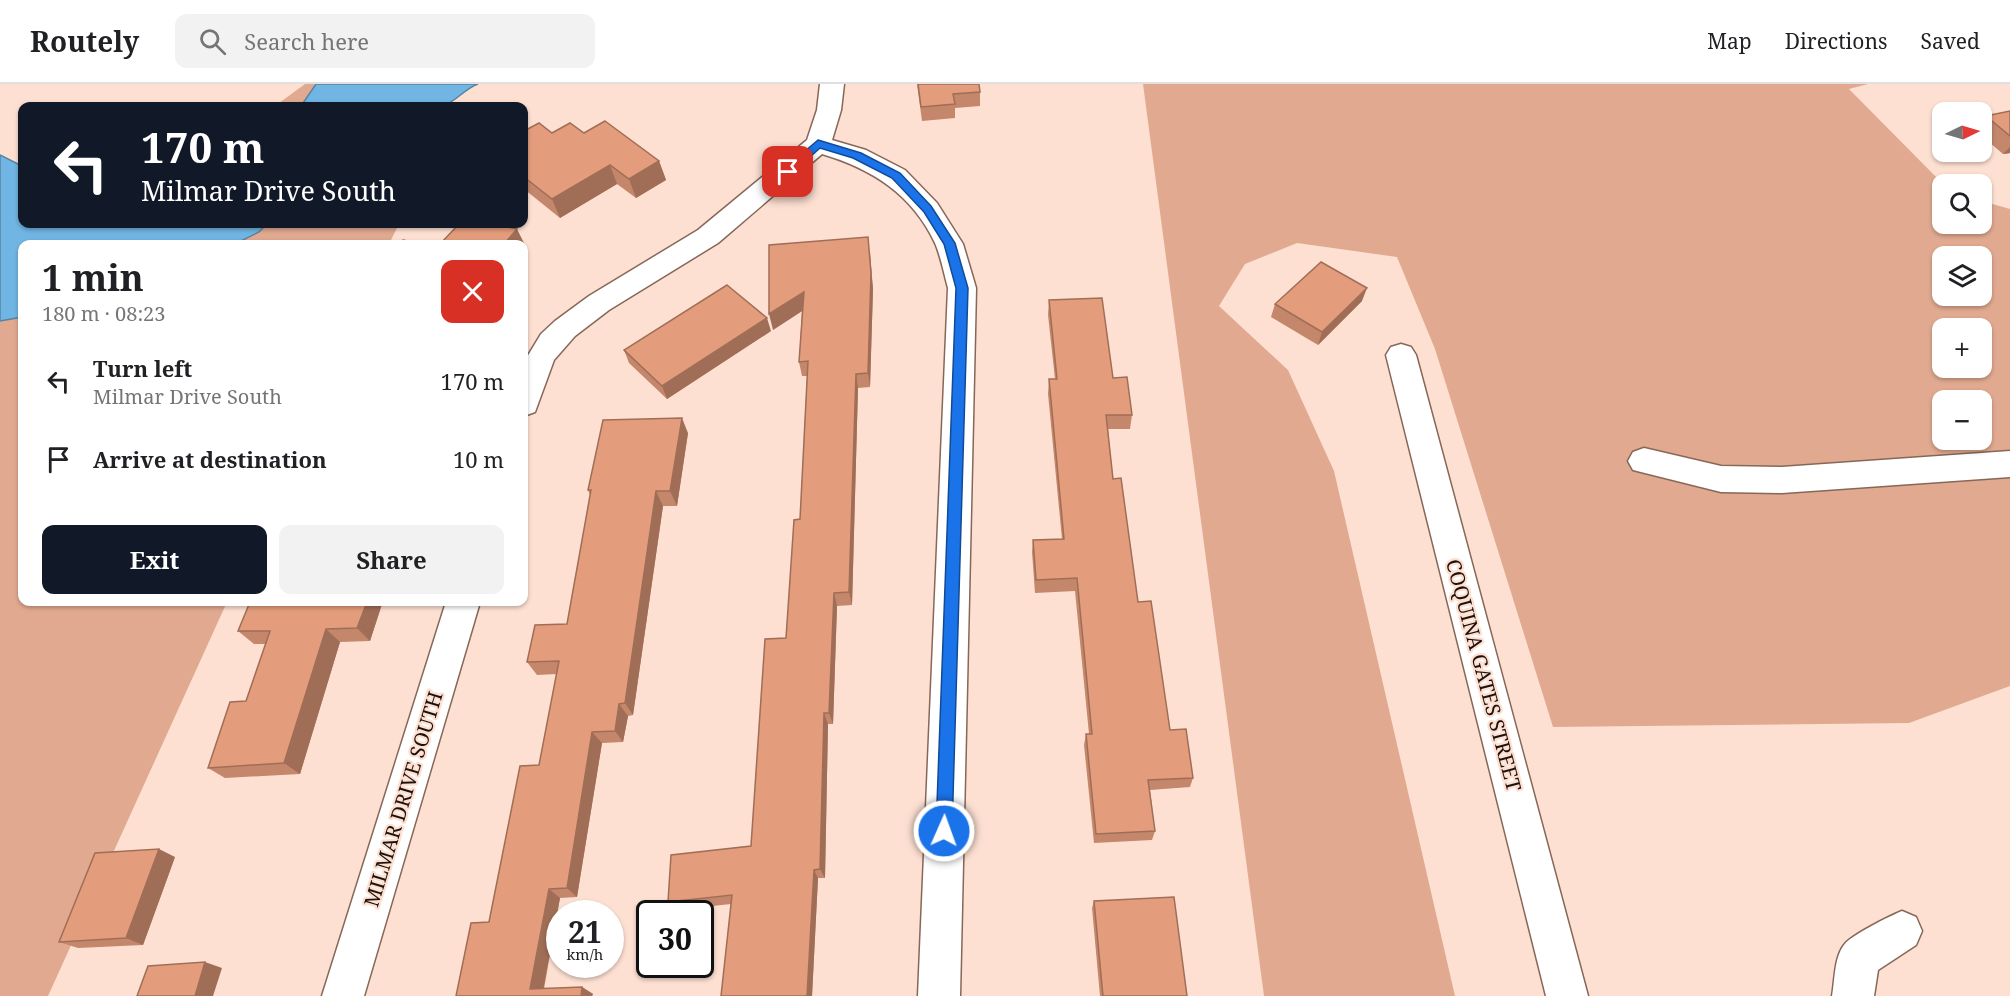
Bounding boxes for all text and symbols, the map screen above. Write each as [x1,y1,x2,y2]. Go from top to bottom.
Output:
search box [175,14,595,68]
text: Routely [30,22,139,60]
icon: search [196,25,229,58]
text: Search here [244,26,369,56]
text: Map [1707,27,1752,55]
text: Directions [1785,27,1887,55]
text: Saved [1920,27,1980,55]
north arrow [1932,102,1992,162]
map controls [1932,102,1992,450]
text: 170 m [141,118,265,175]
icon: left [42,126,120,204]
pin [762,146,813,197]
icon: arrive [771,155,804,188]
text: Milmar Drive South [141,172,396,209]
button: search [1932,174,1992,234]
button: layers [1932,246,1992,306]
text: 1 min [42,253,144,302]
button: close [441,260,504,323]
text: 180 m · 08:23 [42,300,165,327]
button: + [1932,318,1992,378]
text: Turn left [93,353,192,383]
icon: left [42,365,75,398]
text: 170 m [441,366,504,396]
text: Milmar Drive South [93,383,282,410]
button: − [1932,390,1992,450]
icon: arrive [42,443,75,476]
text: Arrive at destination [93,444,327,474]
text: 10 m [453,444,504,474]
button: Exit [42,525,267,594]
button: Share [279,525,504,594]
street label: COQUINA GATES STREET [1440,556,1528,794]
street label: MILMAR DRIVE SOUTH [357,688,449,910]
position arrow [912,799,976,863]
speed limit sign: 30 [636,900,714,978]
text: 21 [568,911,602,952]
text: km/h [567,944,603,964]

